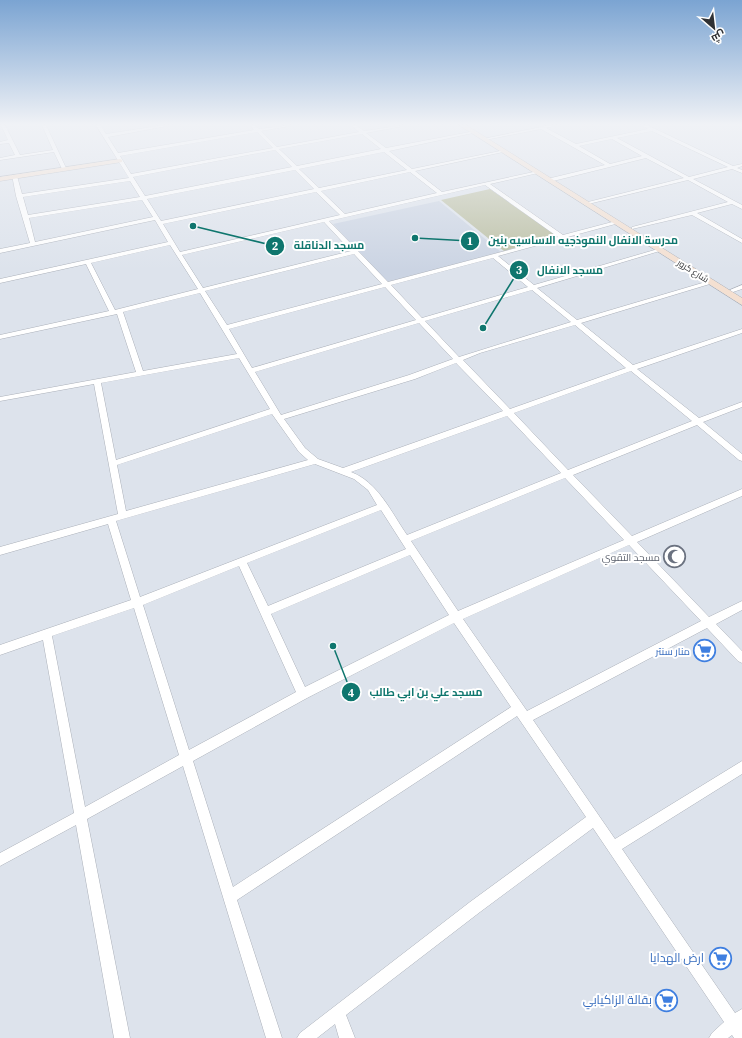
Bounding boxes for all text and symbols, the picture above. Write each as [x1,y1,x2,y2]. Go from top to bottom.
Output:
north arrow [694,8,734,48]
text: ش [709,26,728,46]
callout: مدرسة الانفال النموذجيه الاساسيه بنين [460,229,686,252]
text: 1 [467,233,473,249]
text: مدرسة الانفال النموذجيه الاساسيه بنين [488,233,678,248]
callout: مسجد الدناقلة [265,234,372,257]
text: 2 [272,238,279,254]
text: مسجد الدناقلة [294,238,364,253]
street label: شارع كرور [674,256,711,285]
callout: مسجد الانفال [509,259,611,282]
text: 3 [516,262,523,278]
text: مسجد الانفال [537,263,603,278]
mosque icon: مسجد التقوي [662,544,688,570]
place label: مسجد التقوي [602,551,660,565]
supermarket icon: منار سنتر [692,638,718,664]
place label: منار سنتر [655,645,690,658]
callout: مسجد علي بن ابي طالب [341,681,490,704]
text: 4 [348,685,355,701]
text: مسجد علي بن ابي طالب [369,685,483,702]
supermarket icon: ارض الهدايا [707,945,733,971]
place label: ارض الهدايا [650,950,704,966]
supermarket icon: بقالة الزاكيابي [654,987,680,1013]
place label: بقالة الزاكيابي [583,992,652,1010]

